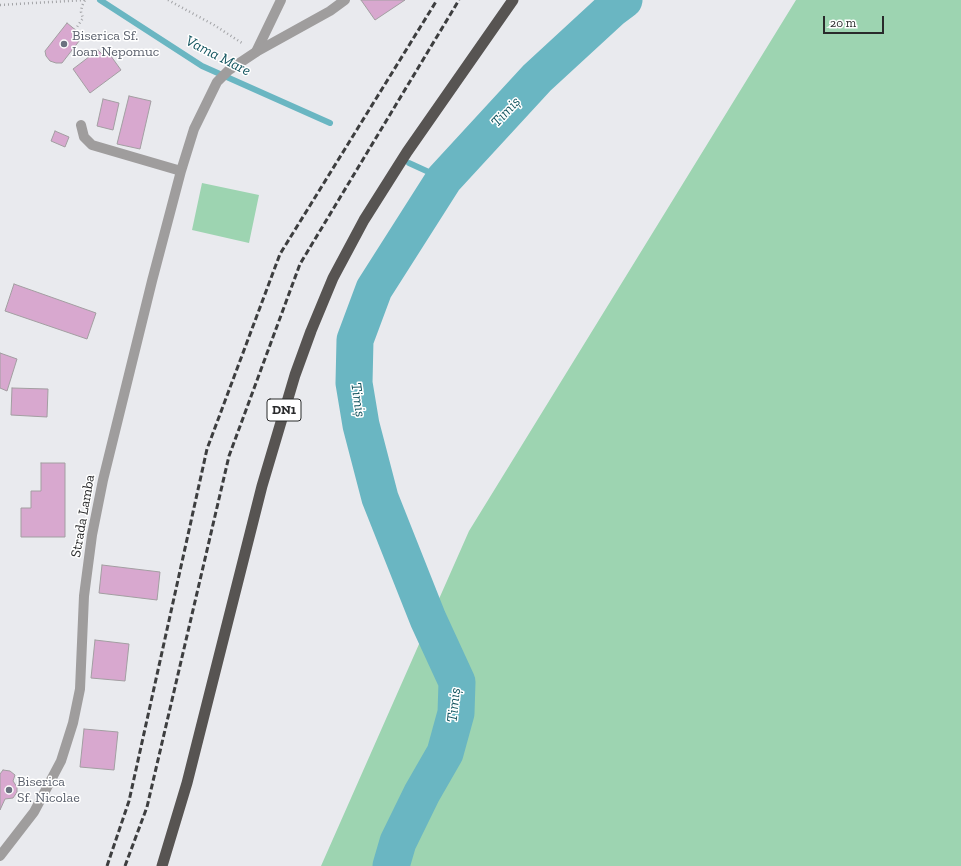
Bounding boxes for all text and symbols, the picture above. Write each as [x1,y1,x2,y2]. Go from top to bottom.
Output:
scale bar [825,8,886,34]
text: 20 m [830,16,856,30]
place label: Biserica Sf. Ioan Nepomuc [72,28,159,60]
water label: Vama Mare [182,32,254,80]
marker: Biserica Sf. Ioan Nepomuc [59,39,69,49]
water label: Timiș [488,93,524,131]
water label: Timiș [347,382,369,418]
road number: DN1 [267,399,301,421]
street label: Strada Lamba [67,473,99,559]
water label: Timiș [443,687,465,723]
place label: Biserica Sf. Nicolae [17,774,80,806]
marker: Biserica Sf. Nicolae [4,785,14,795]

